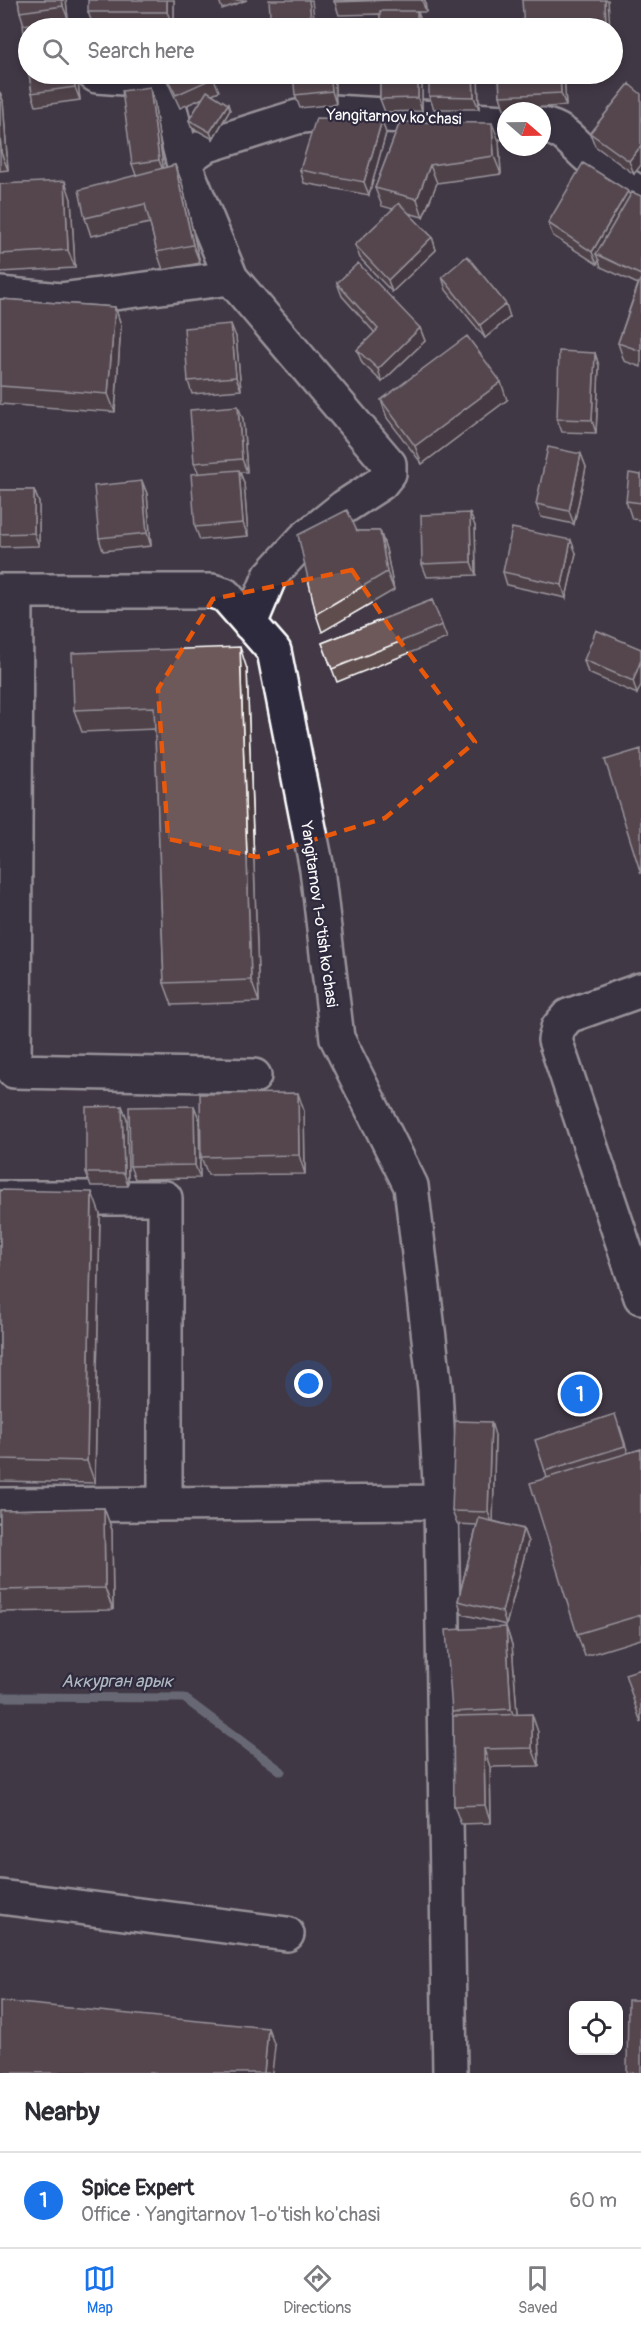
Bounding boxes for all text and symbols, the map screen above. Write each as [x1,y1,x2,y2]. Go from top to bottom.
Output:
search box [18,18,623,84]
icon: search [39,35,72,68]
text: Search here [87,37,194,65]
north arrow [497,102,551,156]
street label: Yangitarnov ko'chasi [325,105,462,129]
street label: Yangitarnov 1-o'tish ko'chasi [296,819,342,1009]
your location [294,1369,323,1398]
pin: 1 [560,1372,600,1416]
water label: Аккурган арык [61,1670,174,1693]
map controls [569,2001,623,2055]
button: locate [569,2001,623,2055]
text: Nearby [24,2096,100,2128]
text: Spice Expert [81,2174,194,2202]
text: 1 [40,2188,47,2213]
text: 60 m [570,2188,617,2213]
text: Office · Yangitarnov 1-o'tish ko'chasi [81,2202,380,2227]
tab: Map [83,2262,116,2318]
tab: Directions [283,2262,351,2318]
tab: Saved [518,2262,558,2318]

